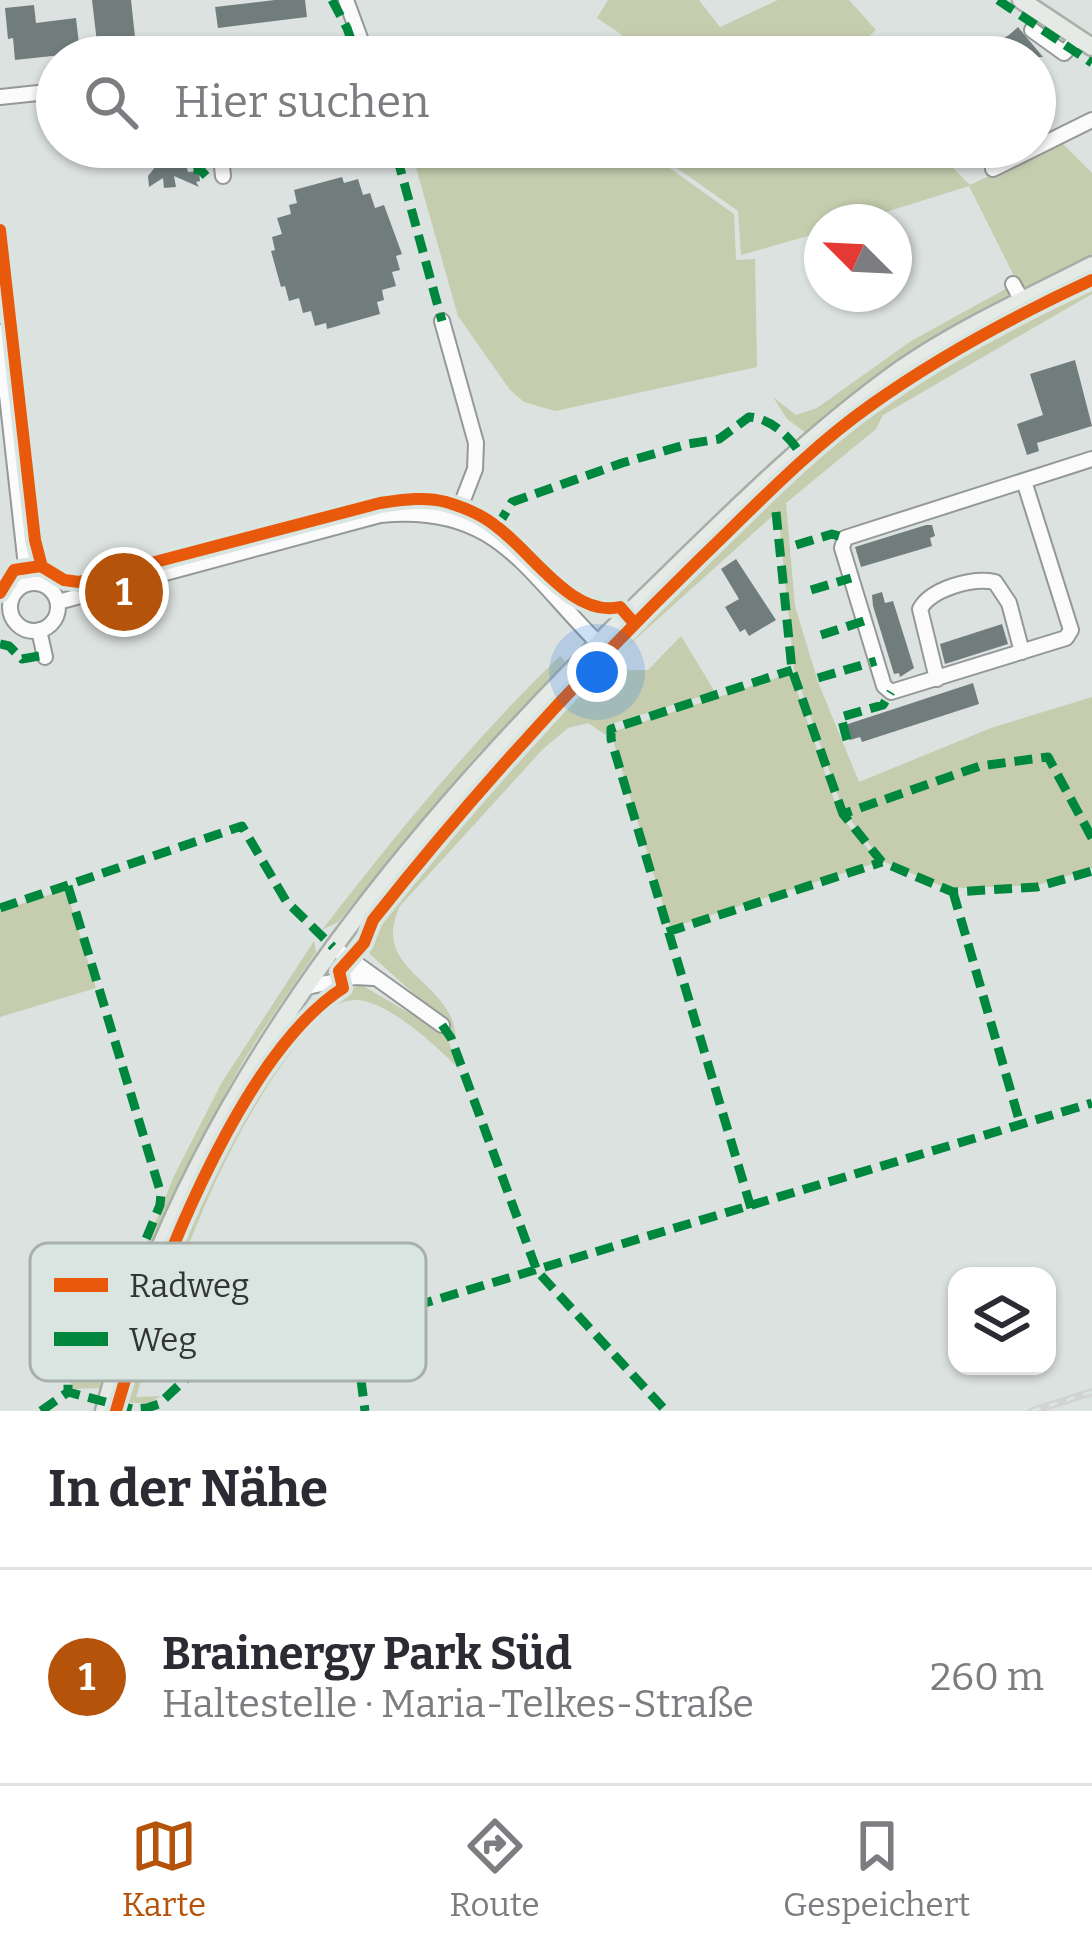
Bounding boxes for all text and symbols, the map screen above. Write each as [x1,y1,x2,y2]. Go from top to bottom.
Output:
search box [36,36,1056,168]
icon: search [78,69,144,135]
text: Hier suchen [174,75,430,129]
north arrow [804,204,912,312]
pin: 1 [85,547,163,637]
your location [567,642,627,702]
legend [30,1243,426,1381]
text: Radweg [129,1266,249,1306]
map controls [948,1267,1056,1375]
button: layers [948,1267,1056,1375]
text: Weg [129,1320,197,1360]
text: In der Nähe [48,1458,328,1520]
text: Brainergy Park Süd [162,1627,572,1681]
text: 1 [79,1654,95,1700]
text: 260 m [930,1654,1044,1700]
text: Haltestelle · Maria-Telkes-Straße [162,1681,754,1727]
tab: Karte [122,1813,206,1925]
tab: Route [450,1813,540,1925]
tab: Gespeichert [783,1813,970,1925]

